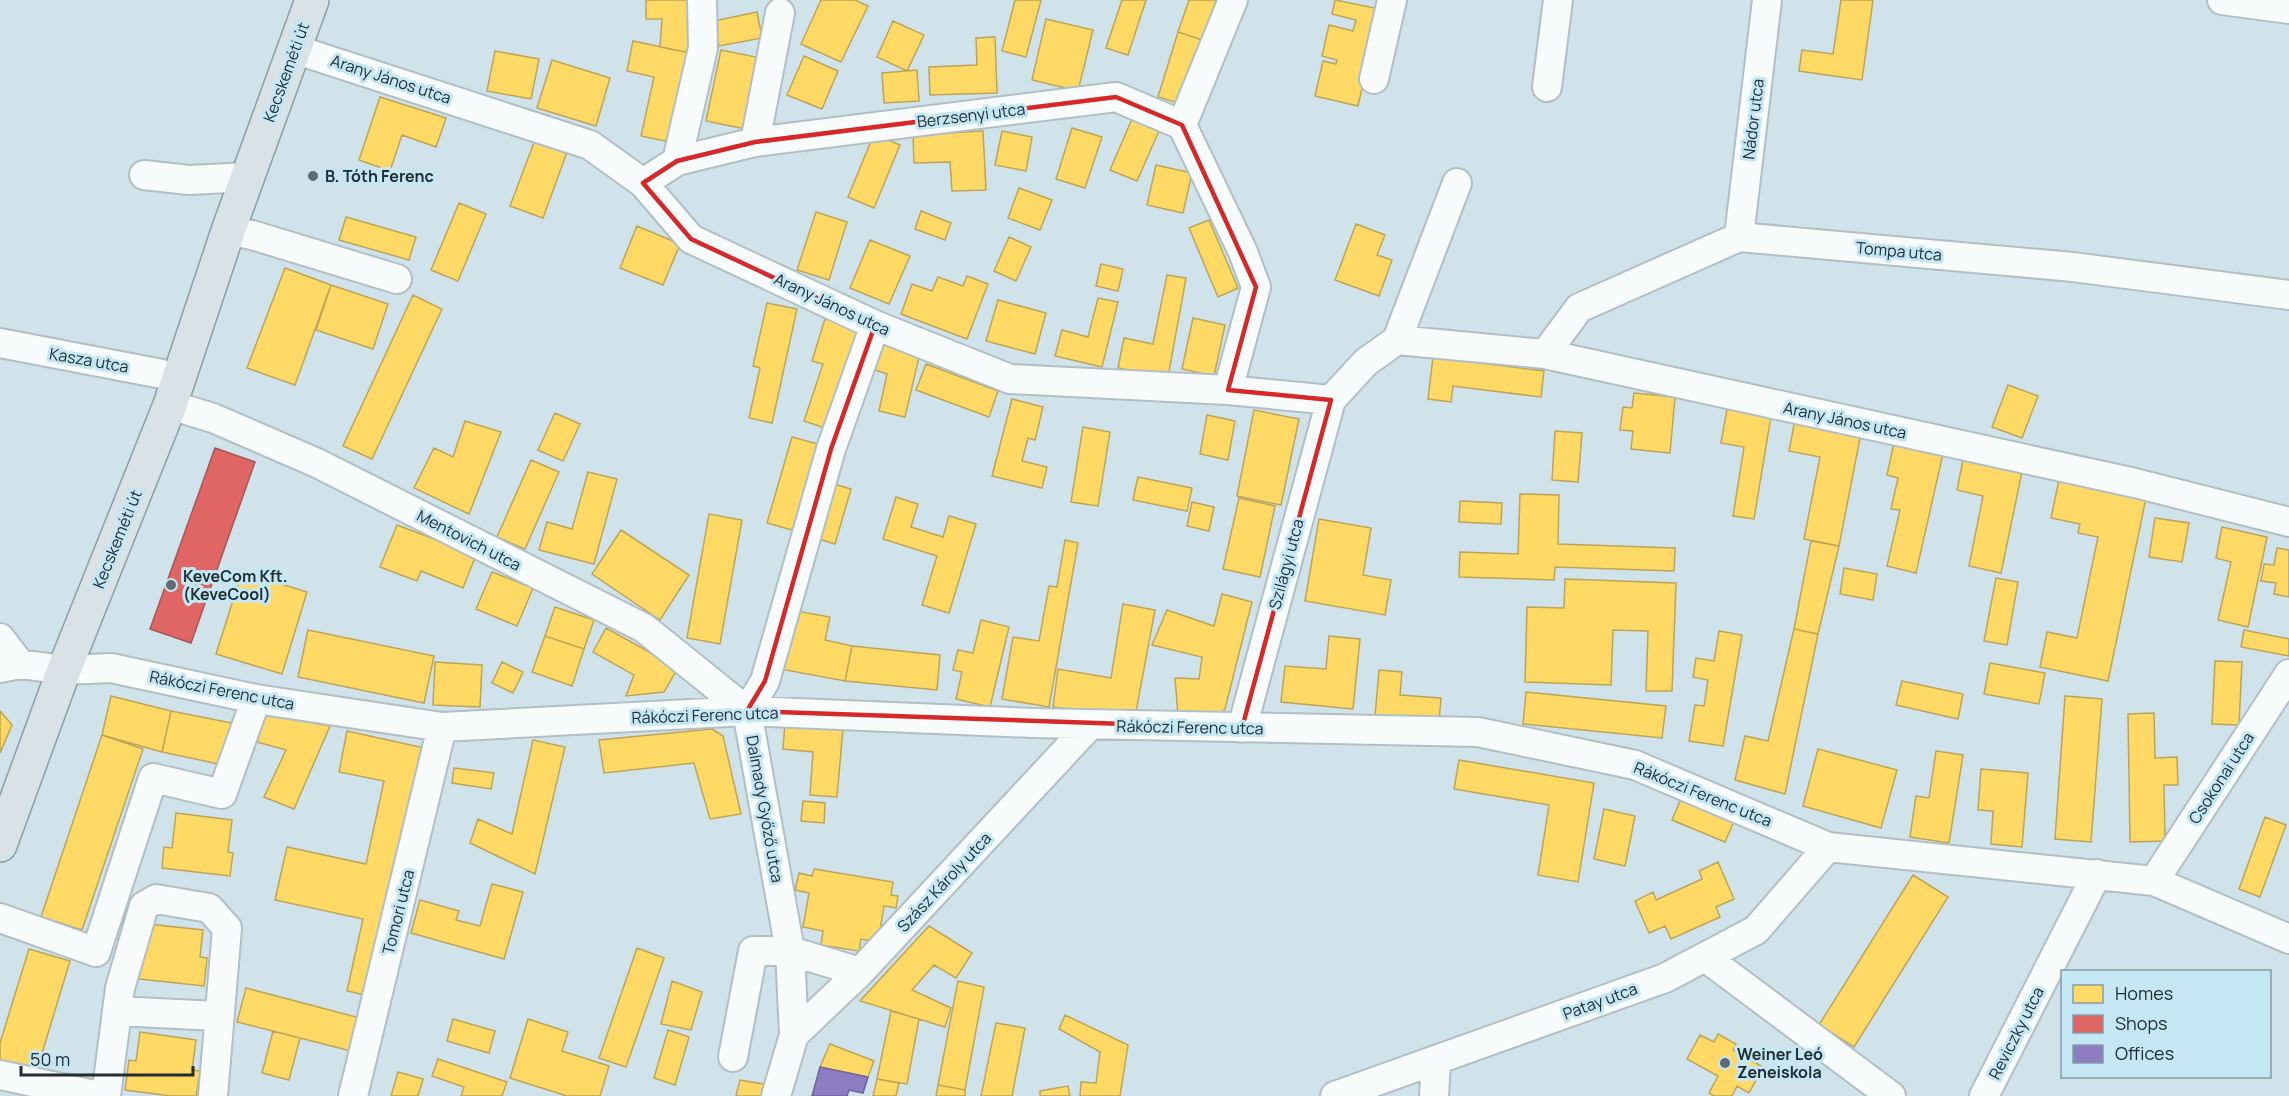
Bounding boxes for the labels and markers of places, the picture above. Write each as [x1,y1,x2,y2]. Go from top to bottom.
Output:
place label: B. Tóth Ferenc [325,165,434,187]
marker: B. Tóth Ferenc [306,169,320,183]
place label: KeveCom Kft. (KeveCool) [183,565,288,605]
marker: KeveCom Kft. (KeveCool) [164,578,178,592]
place label: Weiner Leó Zeneiskola [1737,1043,1823,1083]
marker: Weiner Leó Zeneiskola [1718,1056,1732,1070]

